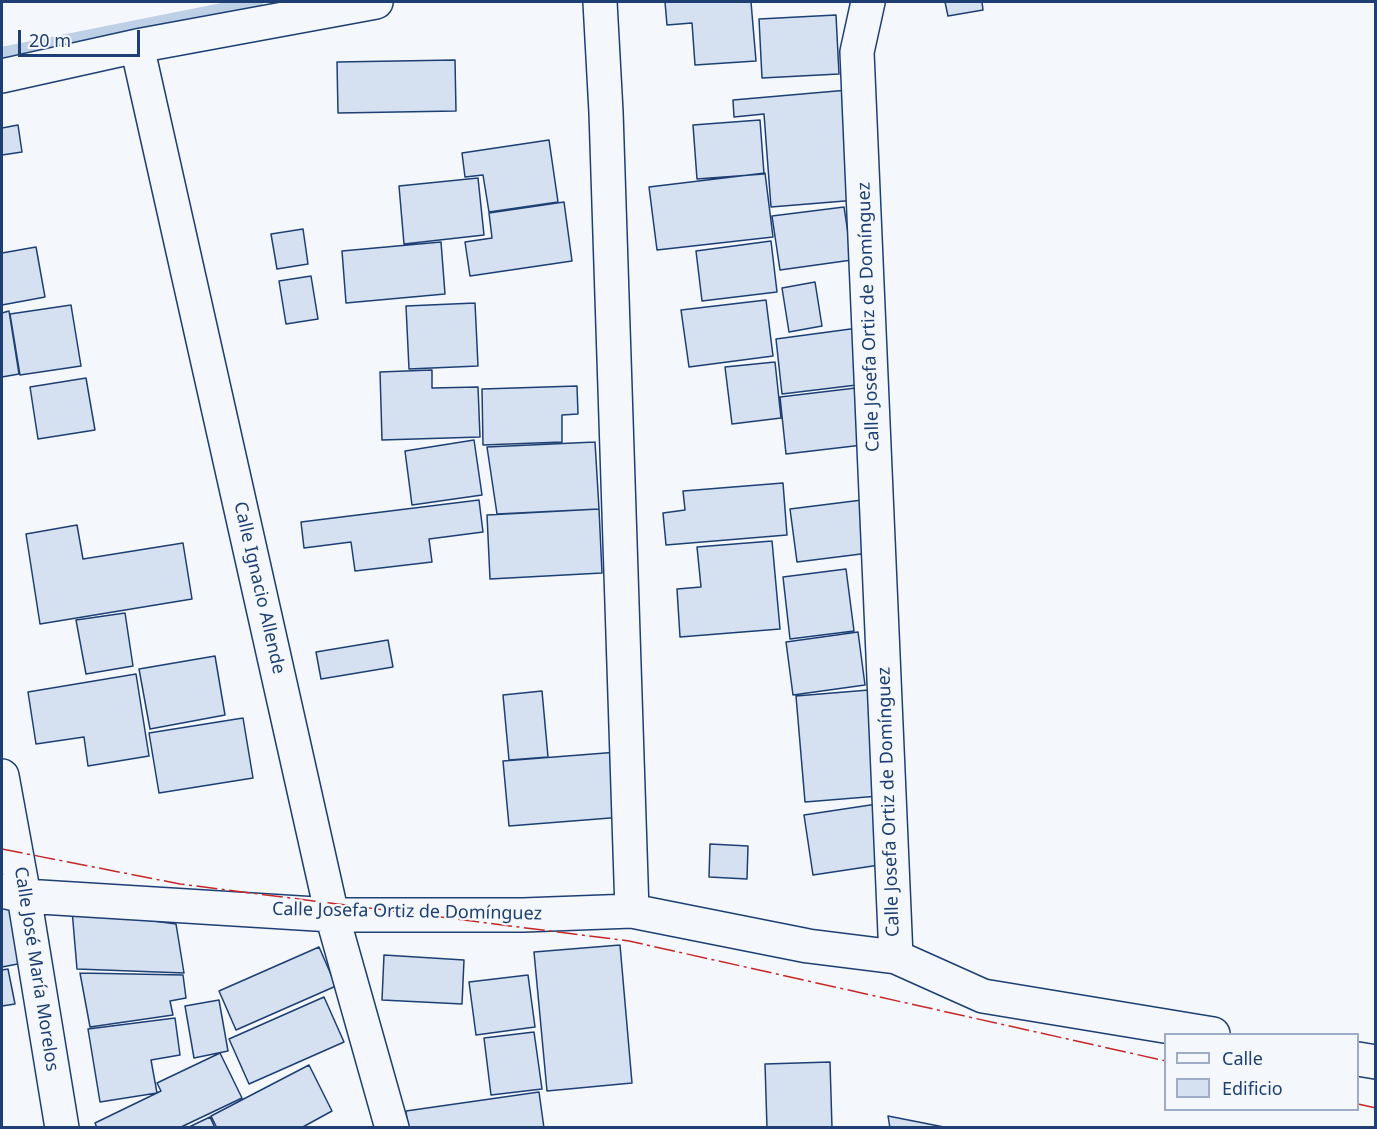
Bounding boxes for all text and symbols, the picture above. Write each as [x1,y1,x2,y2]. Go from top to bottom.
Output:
scale bar [21,18,142,56]
text: 20 m [29,28,71,52]
street label: Calle Josefa Ortiz de Domínguez [853,182,885,452]
street label: Calle Ignacio Allende [229,500,289,676]
street label: Calle Josefa Ortiz de Domínguez [873,667,905,937]
street label: Calle José María Morelos [9,865,63,1073]
street label: Calle Josefa Ortiz de Domínguez [272,899,542,925]
legend [1164,1033,1359,1111]
text: Calle [1222,1046,1263,1070]
text: Edificio [1222,1076,1283,1100]

